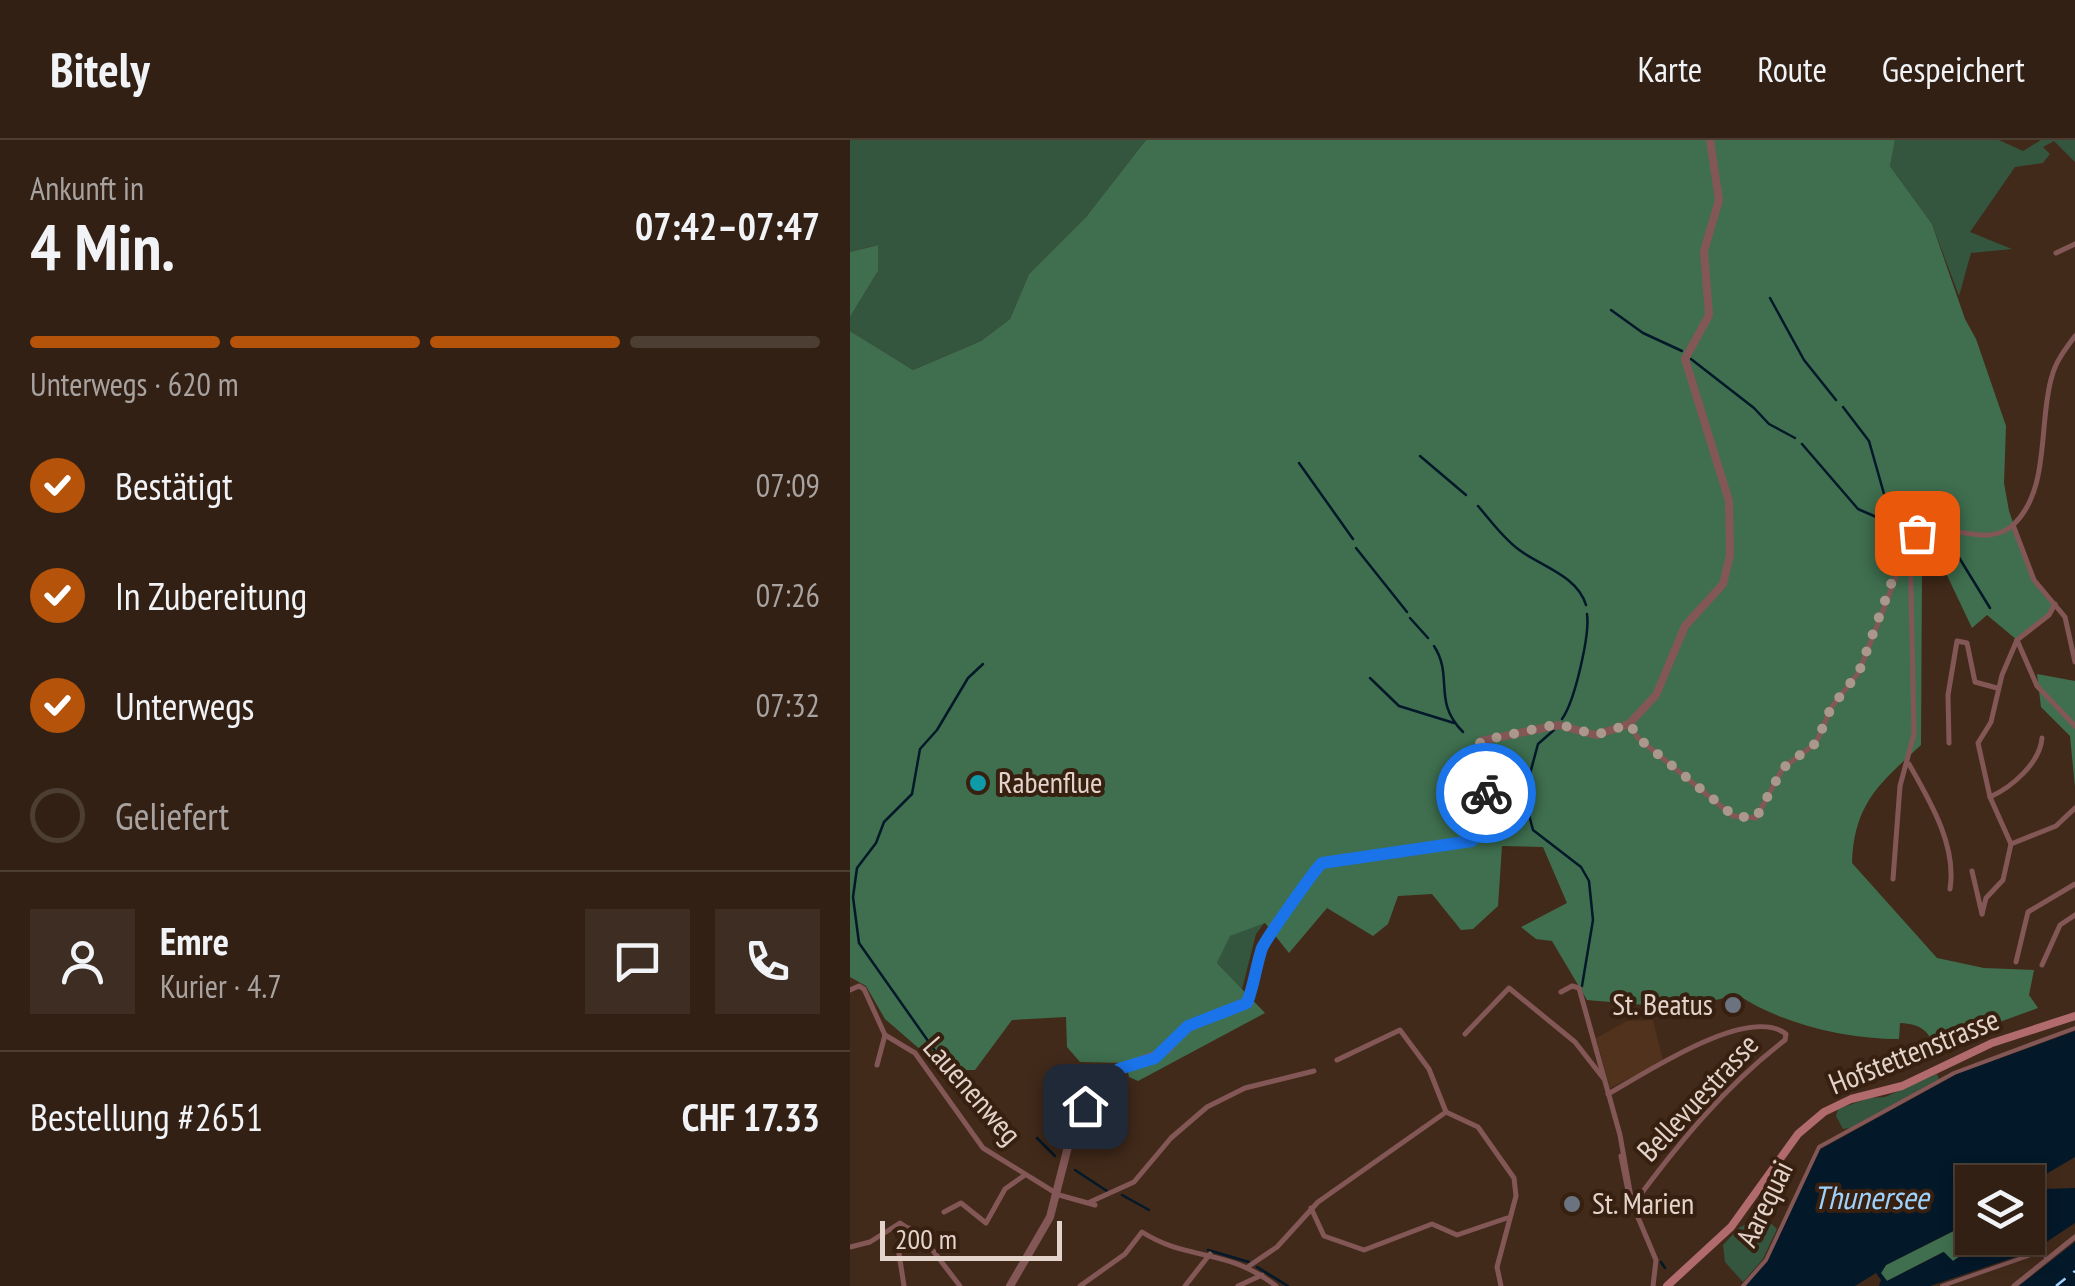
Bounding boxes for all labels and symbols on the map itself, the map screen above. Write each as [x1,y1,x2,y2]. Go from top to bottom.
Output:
pin [1875,491,1960,576]
courier [1436,743,1536,843]
place label: Rabenflue [998,762,1102,801]
marker: Rabenflue [967,772,989,794]
place label: St. Beatus [1612,984,1713,1023]
marker: St. Beatus [1722,994,1744,1016]
street label: Hofstettenstrasse [1823,999,2004,1102]
street label: Bellevuestrasse [1628,1025,1766,1169]
street label: Lauenenweg [916,1028,1031,1152]
pin [1043,1064,1128,1149]
street label: Aarequai [1726,1154,1801,1253]
water label: Thunersee [1813,1176,1930,1218]
place label: St. Marien [1592,1183,1694,1222]
marker: St. Marien [1561,1193,1583,1215]
scale bar [880,1216,1062,1260]

